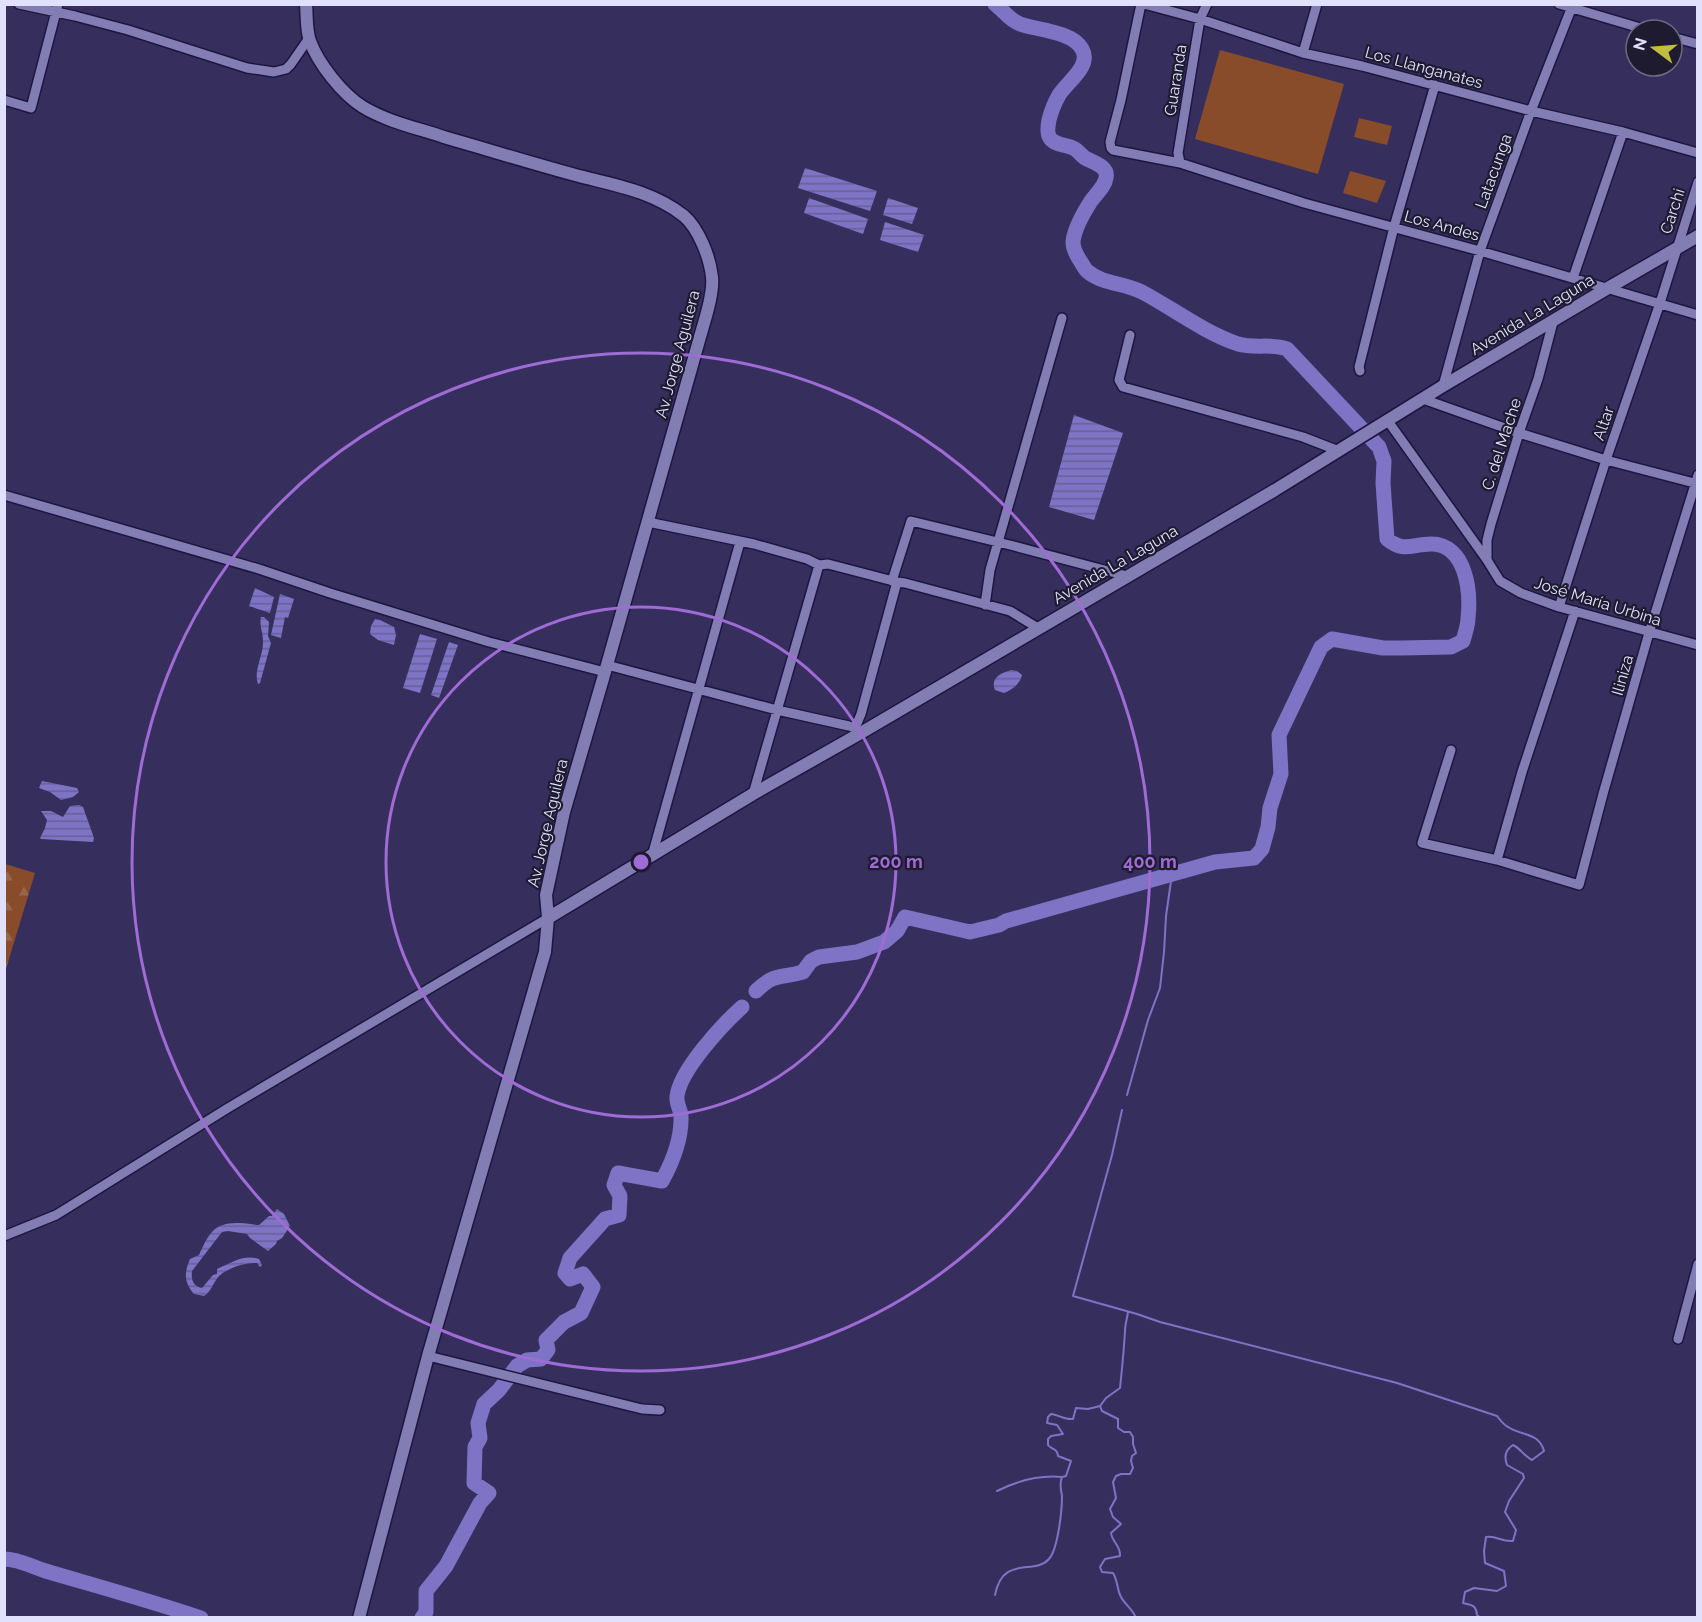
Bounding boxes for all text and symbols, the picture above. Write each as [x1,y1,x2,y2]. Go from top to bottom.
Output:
north arrow [1624,18,1684,78]
text: N [1629,36,1651,52]
street label: Guaranda [1160,43,1191,117]
street label: Los Llanganates [1363,43,1485,92]
street label: Latacunga [1471,131,1516,211]
street label: Carchi [1656,186,1689,236]
street label: Los Andes [1402,206,1482,245]
street label: Avenida La Laguna [1467,270,1598,359]
street label: Av. Jorge Aguilera [651,288,704,420]
street label: C. del Mache [1478,396,1525,493]
street label: Altar [1589,403,1618,443]
street label: Avenida La Laguna [1049,521,1181,608]
street label: José María Urbina [1532,573,1664,630]
street label: Iliniza [1608,653,1637,698]
street label: Av. Jorge Aguilera [523,757,572,889]
text: 200 m [869,851,923,872]
text: 400 m [1123,851,1177,872]
centre of rings [631,852,651,872]

